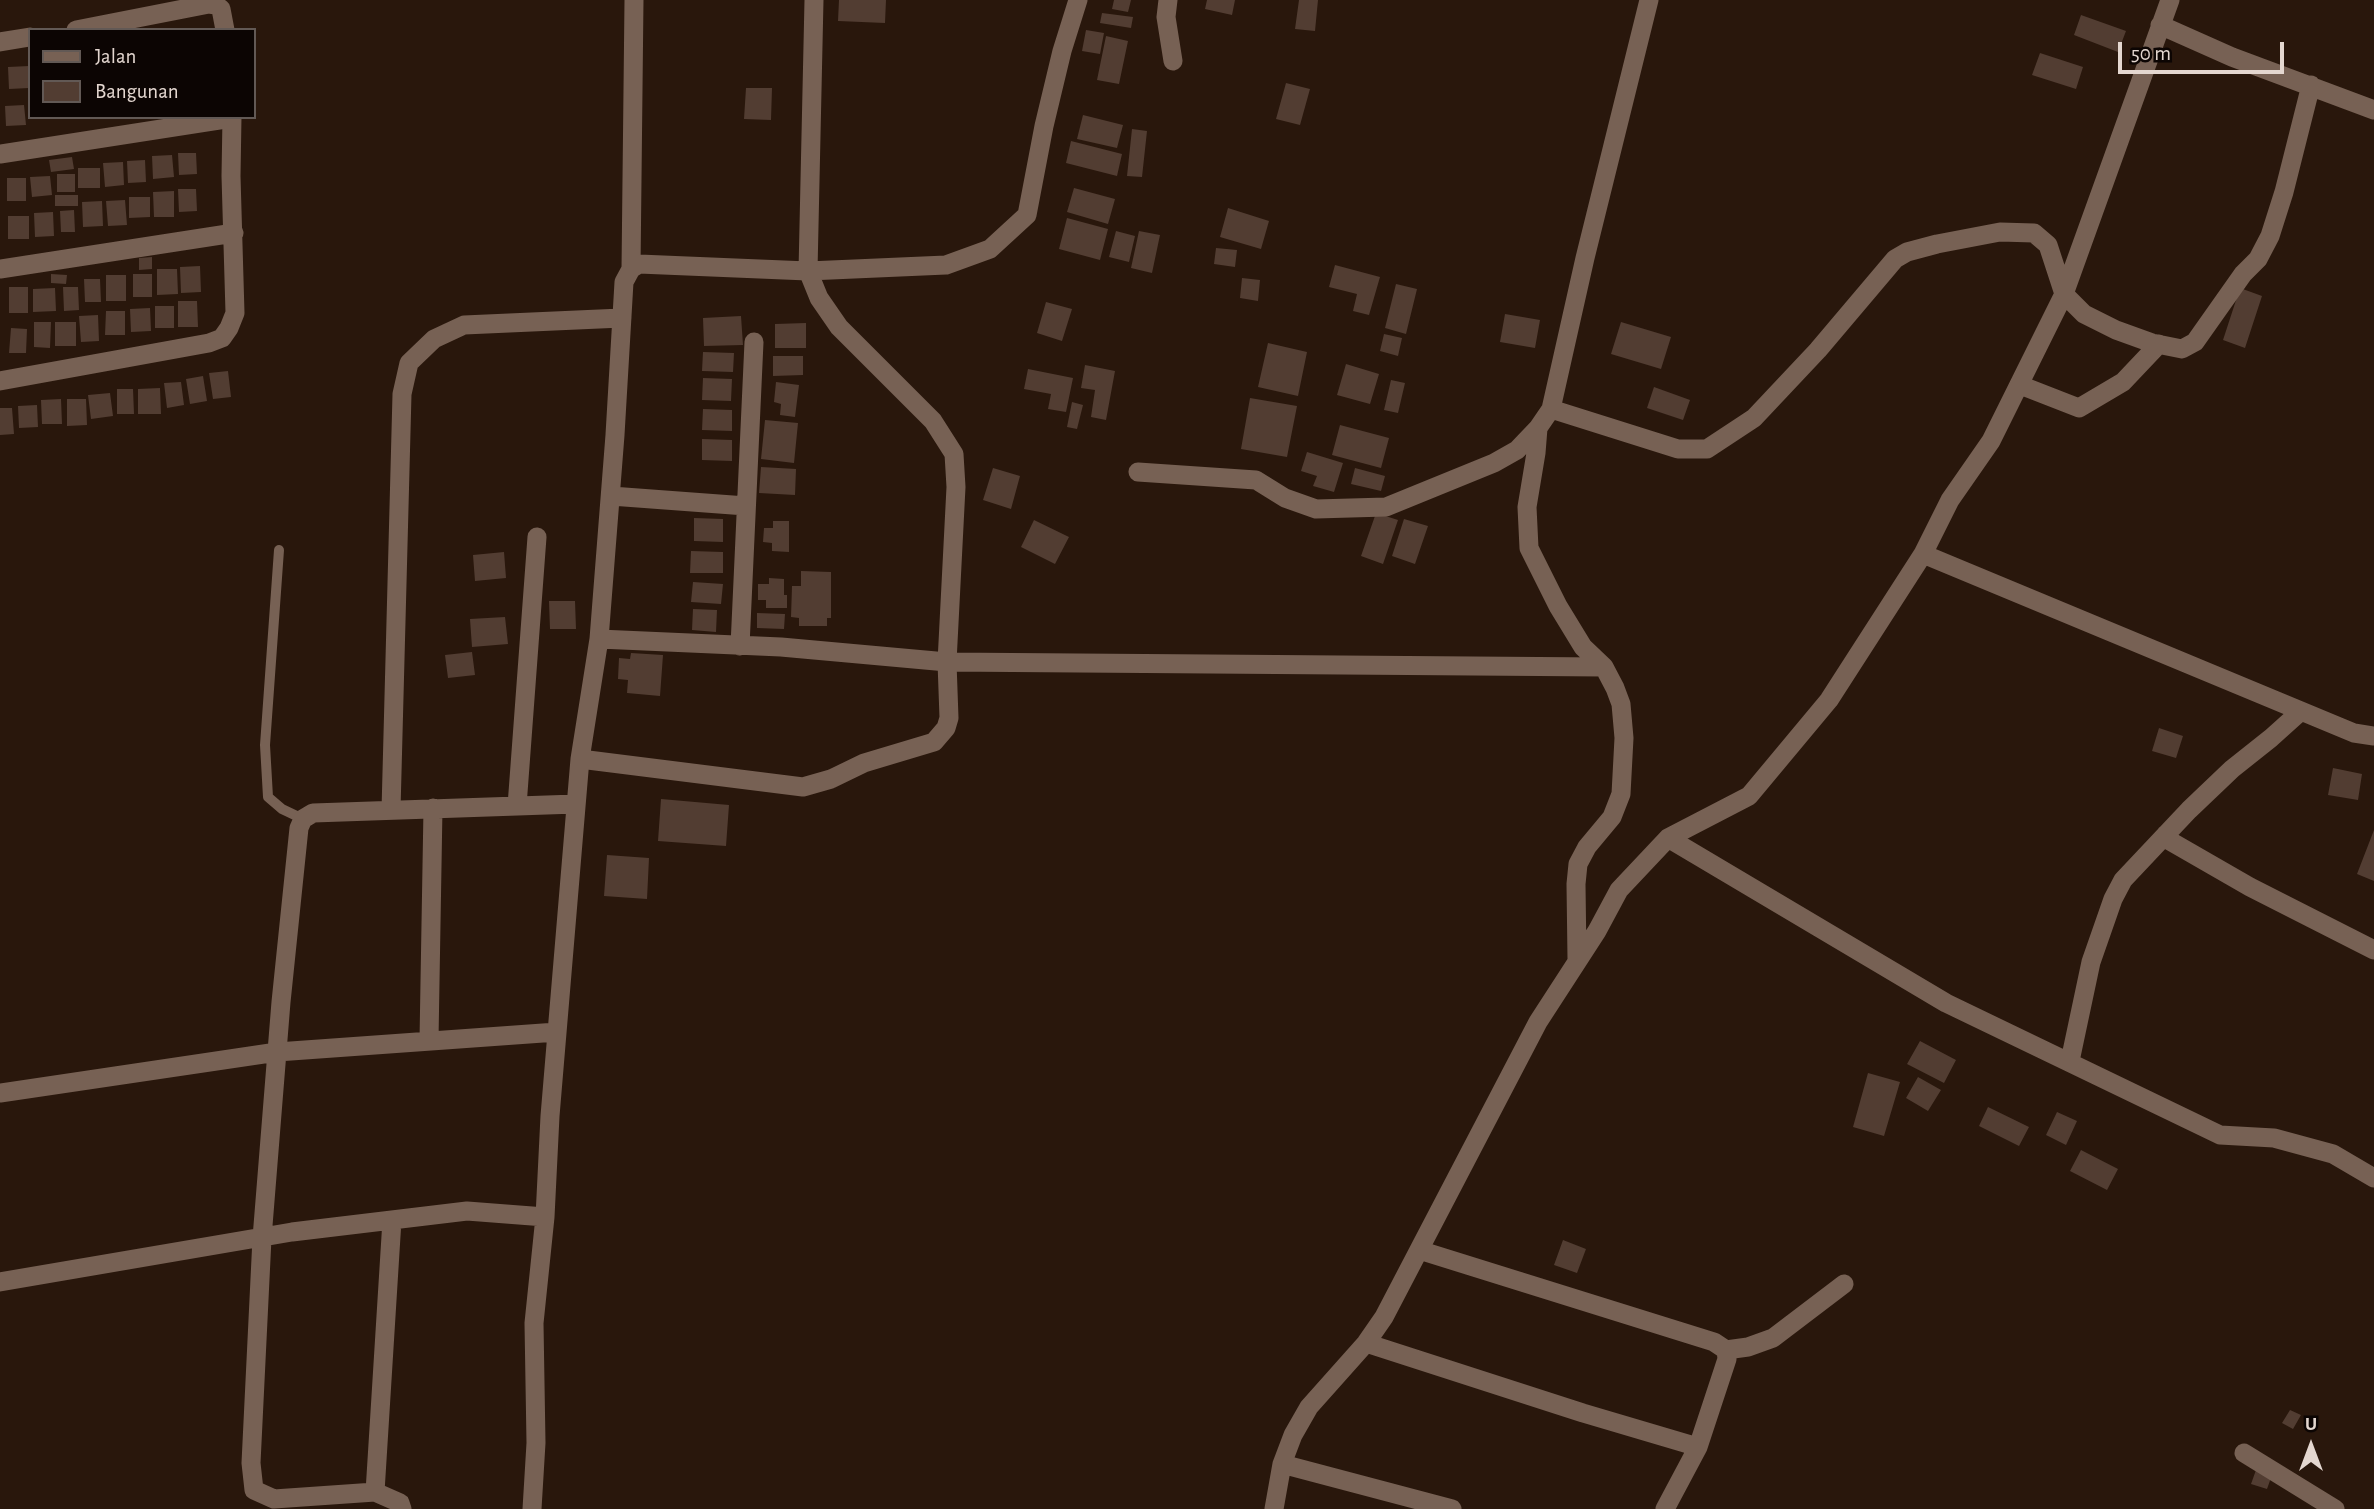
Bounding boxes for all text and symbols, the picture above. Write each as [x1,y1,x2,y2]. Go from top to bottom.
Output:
legend [28,28,256,119]
scale bar [2122,28,2288,72]
text: 50 m [2131,43,2171,64]
text: Jalan [95,46,136,67]
text: Bangunan [95,81,179,102]
north arrow [2276,1411,2346,1481]
text: U [2305,1415,2317,1434]

